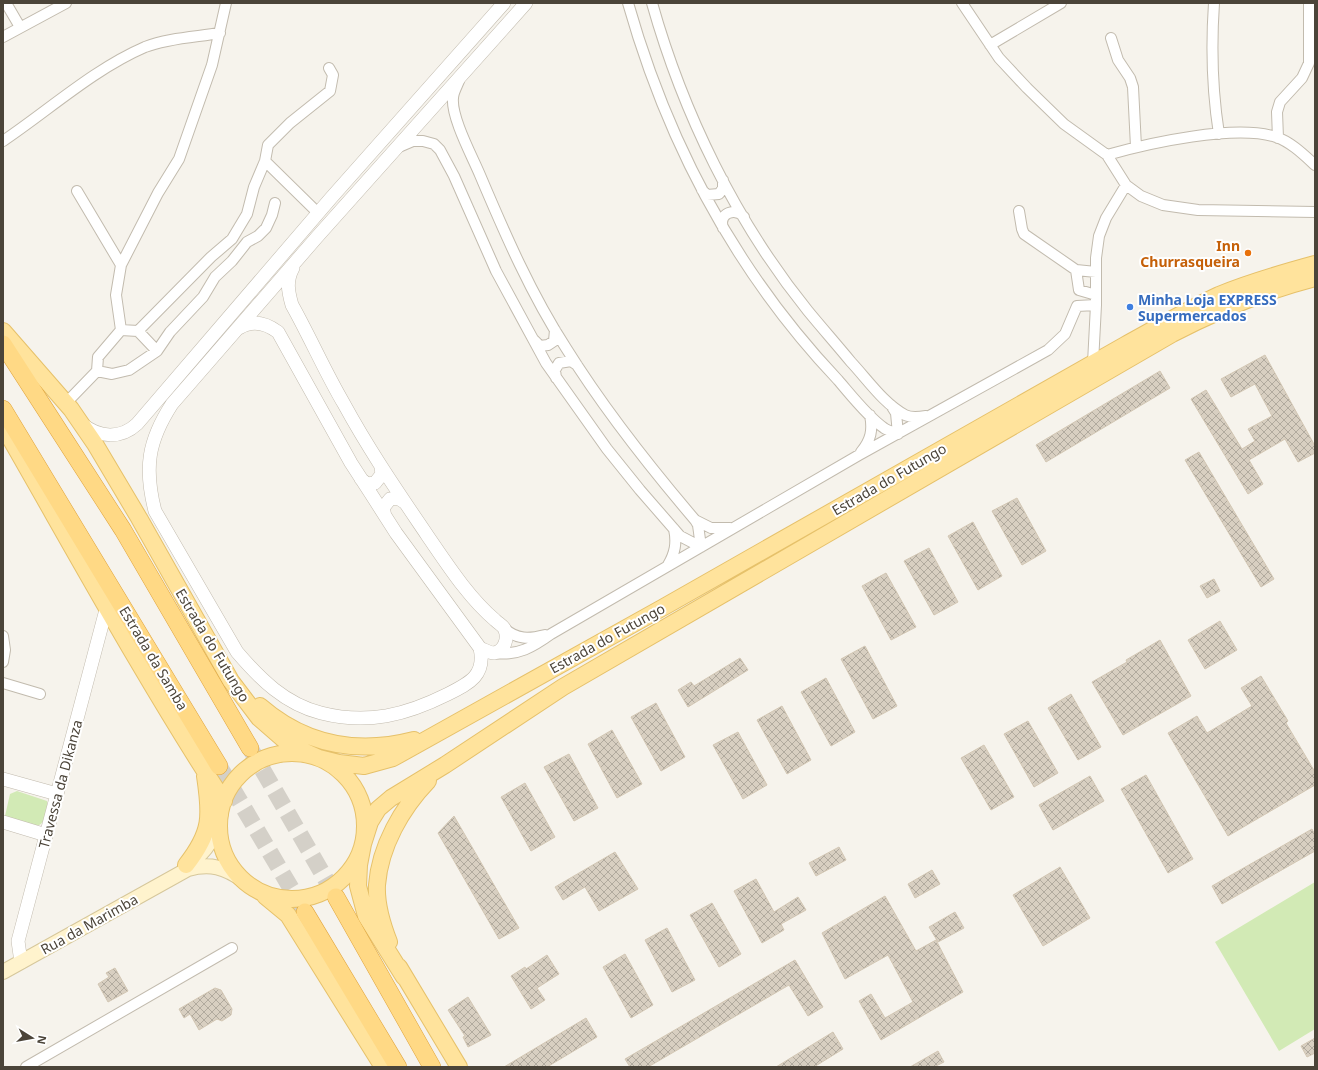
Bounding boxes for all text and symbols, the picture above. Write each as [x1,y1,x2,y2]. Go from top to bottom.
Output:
place label: Inn Churrasqueira [1140,236,1240,271]
marker: Inn Churrasqueira [1243,248,1253,258]
place label: Minha Loja EXPRESS Supermercados [1138,290,1277,325]
marker: Minha Loja EXPRESS Supermercados [1125,302,1135,312]
street label: Estrada do Futungo [828,438,950,520]
street label: Estrada do Futungo [172,585,254,705]
street label: Estrada do Futungo [546,598,668,678]
street label: Estrada da Samba [115,602,193,714]
street label: Travessa da Dikanza [34,717,86,851]
street label: Rua da Marimba [37,889,141,959]
north arrow [12,1018,52,1058]
text: N [34,1034,51,1046]

